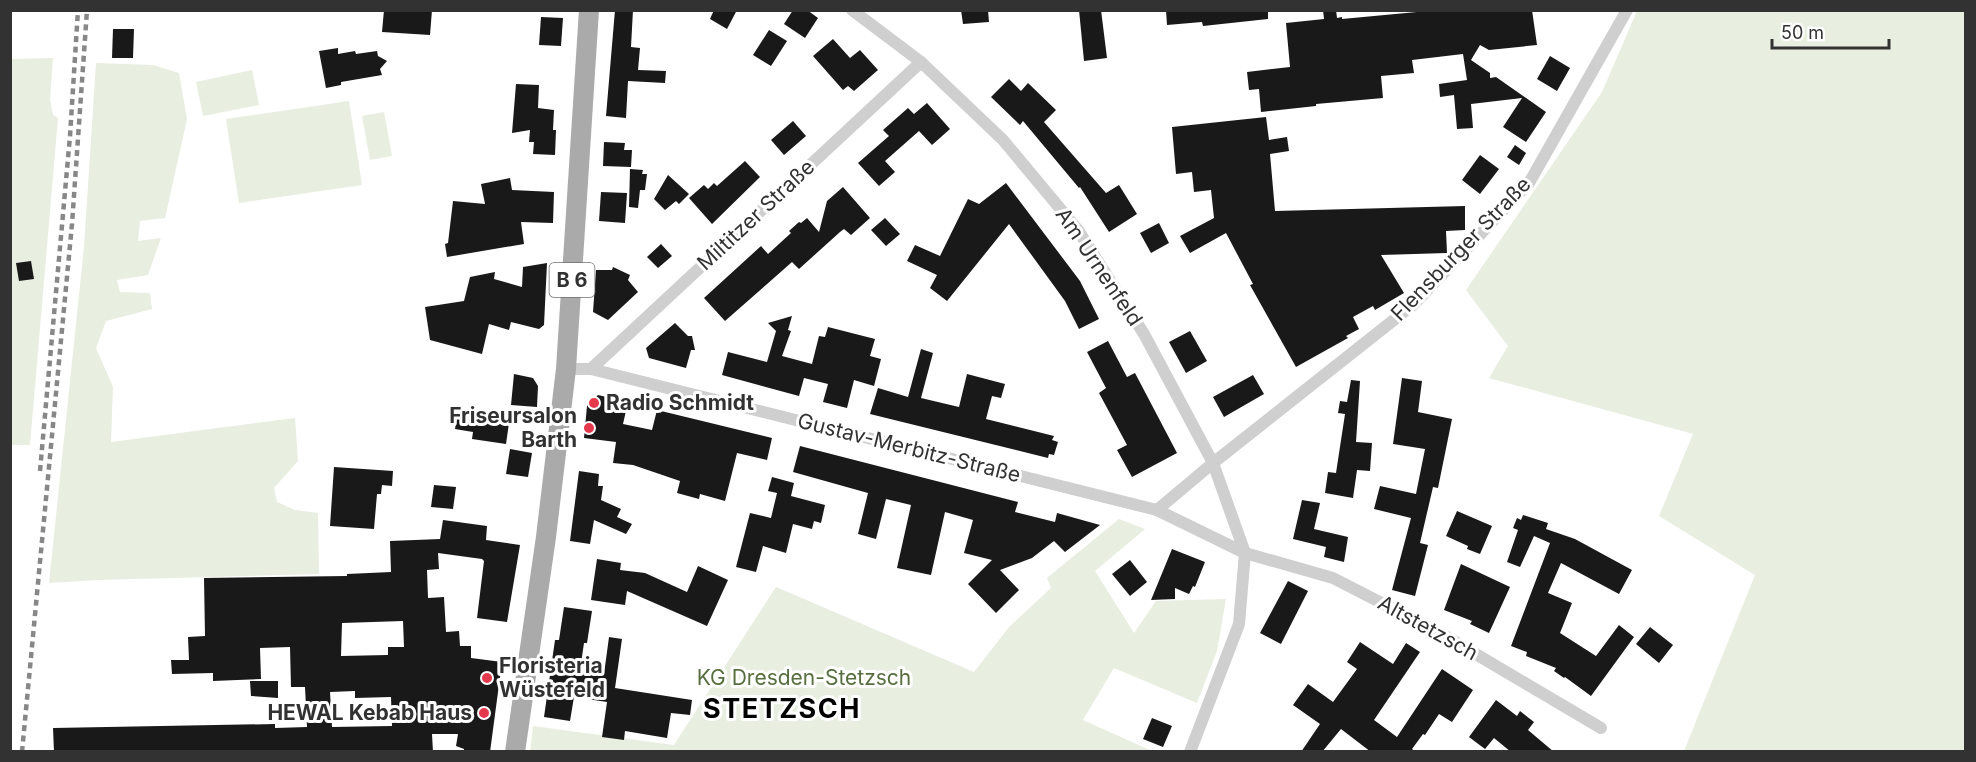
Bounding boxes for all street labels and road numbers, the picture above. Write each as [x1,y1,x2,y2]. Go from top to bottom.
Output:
street label: Miltitzer Straße [692,154,819,275]
street label: Flensburger Straße [1386,172,1536,326]
street label: Am Urnenfeld [1051,203,1148,331]
road number: B 6 [550,263,594,297]
street label: Gustav-Merbitz-Straße [795,408,1023,487]
street label: Altstetzsch [1374,590,1483,665]

